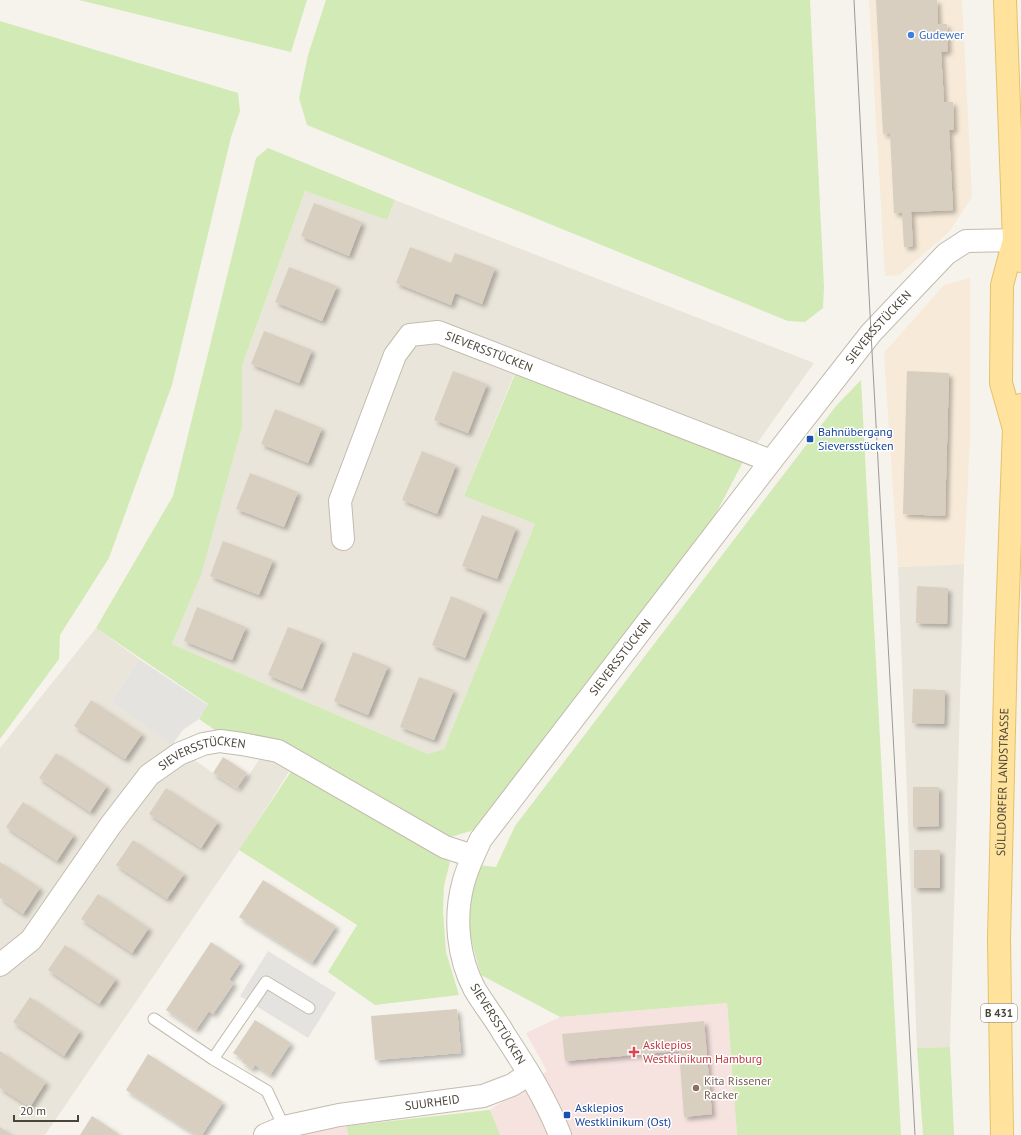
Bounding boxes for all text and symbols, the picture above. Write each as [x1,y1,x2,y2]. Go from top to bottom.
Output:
place label: Gudewer [919,27,964,42]
marker: Gudewer [906,30,916,40]
street label: SIEVERSSTÜCKEN [842,287,914,367]
street label: SIEVERSSTÜCKEN [443,328,535,375]
place label: Bahnübergang Sieversstücken [818,424,894,453]
marker: Bahnübergang Sieversstücken [805,434,815,444]
street label: SIEVERSSTÜCKEN [586,616,654,698]
street label: SÜLLDORFER LANDSTRASSE [993,708,1012,856]
street label: SIEVERSSTÜCKEN [155,733,247,773]
street label: SIEVERSSTÜCKEN [468,980,529,1067]
road number: B 431 [981,1004,1017,1022]
place label: Asklepios Westklinikum Hamburg [643,1037,762,1066]
marker: Asklepios Westklinikum Hamburg [628,1046,640,1058]
place label: Kita Rissener Racker [704,1073,771,1102]
marker: Kita Rissener Racker [691,1083,701,1093]
street label: SUURHEID [404,1091,461,1113]
scale bar [14,1097,78,1123]
place label: Asklepios Westklinikum (Ost) [575,1100,671,1129]
text: 20 m [20,1103,46,1118]
marker: Asklepios Westklinikum (Ost) [562,1110,572,1120]

